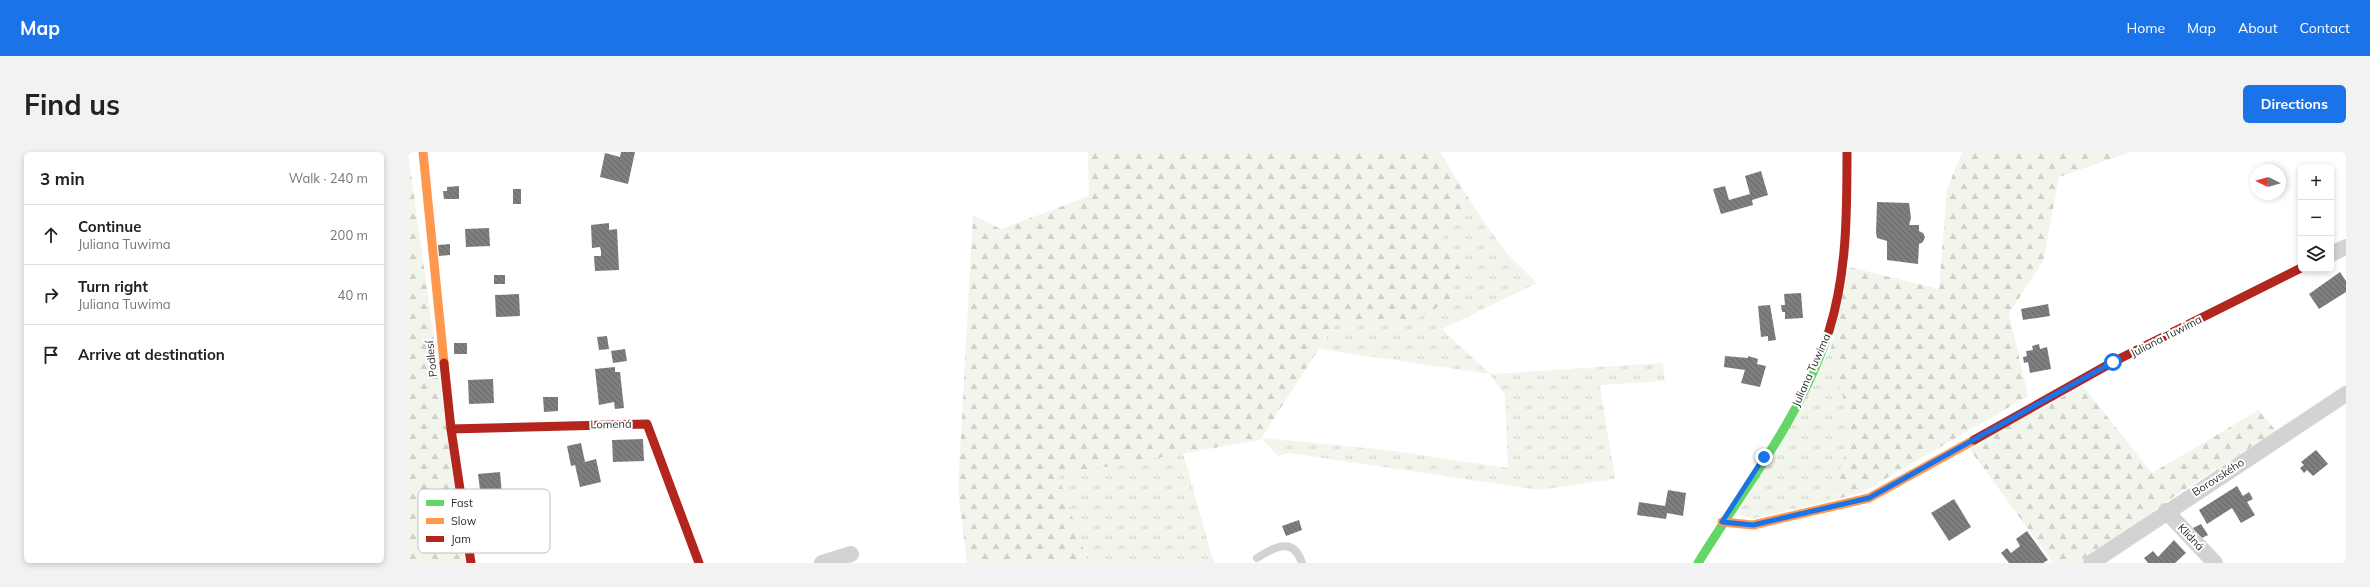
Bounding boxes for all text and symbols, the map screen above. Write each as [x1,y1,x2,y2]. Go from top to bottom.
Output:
text: Map [20,16,60,40]
text: Home [2126,19,2165,37]
text: Map [2187,19,2216,37]
text: About [2238,19,2278,37]
text: Contact [2300,19,2350,37]
button: Directions [2243,85,2346,123]
text: Find us [24,87,120,122]
north arrow [2250,164,2286,200]
map controls [2298,164,2334,272]
button: + [2298,164,2334,200]
text: 3 min [40,168,85,189]
text: Walk · 240 m [289,170,368,186]
button: − [2298,200,2334,236]
text: Continue [78,217,141,236]
icon: ahead [40,224,62,246]
text: 200 m [330,227,368,243]
text: Juliana Tuwima [78,236,171,252]
button: layers [2298,236,2334,272]
text: Turn right [78,277,148,296]
icon: right [40,284,62,306]
text: 40 m [338,287,368,303]
text: Juliana Tuwima [78,296,171,312]
street label: Juliana Tuwima [2128,312,2204,360]
street label: Juliana Tuwima [1789,331,1833,409]
street label: Podlesí [422,339,440,378]
icon: arrive [40,344,62,366]
text: Arrive at destination [78,345,225,364]
route start [2104,353,2122,371]
street label: Lomená [590,417,632,431]
route end [1755,448,1773,466]
street label: Borovského [2189,455,2247,499]
legend [418,489,550,553]
text: Fast [451,496,473,510]
text: Slow [451,514,477,528]
street label: Klidná [2175,521,2207,553]
text: Jam [451,532,471,546]

